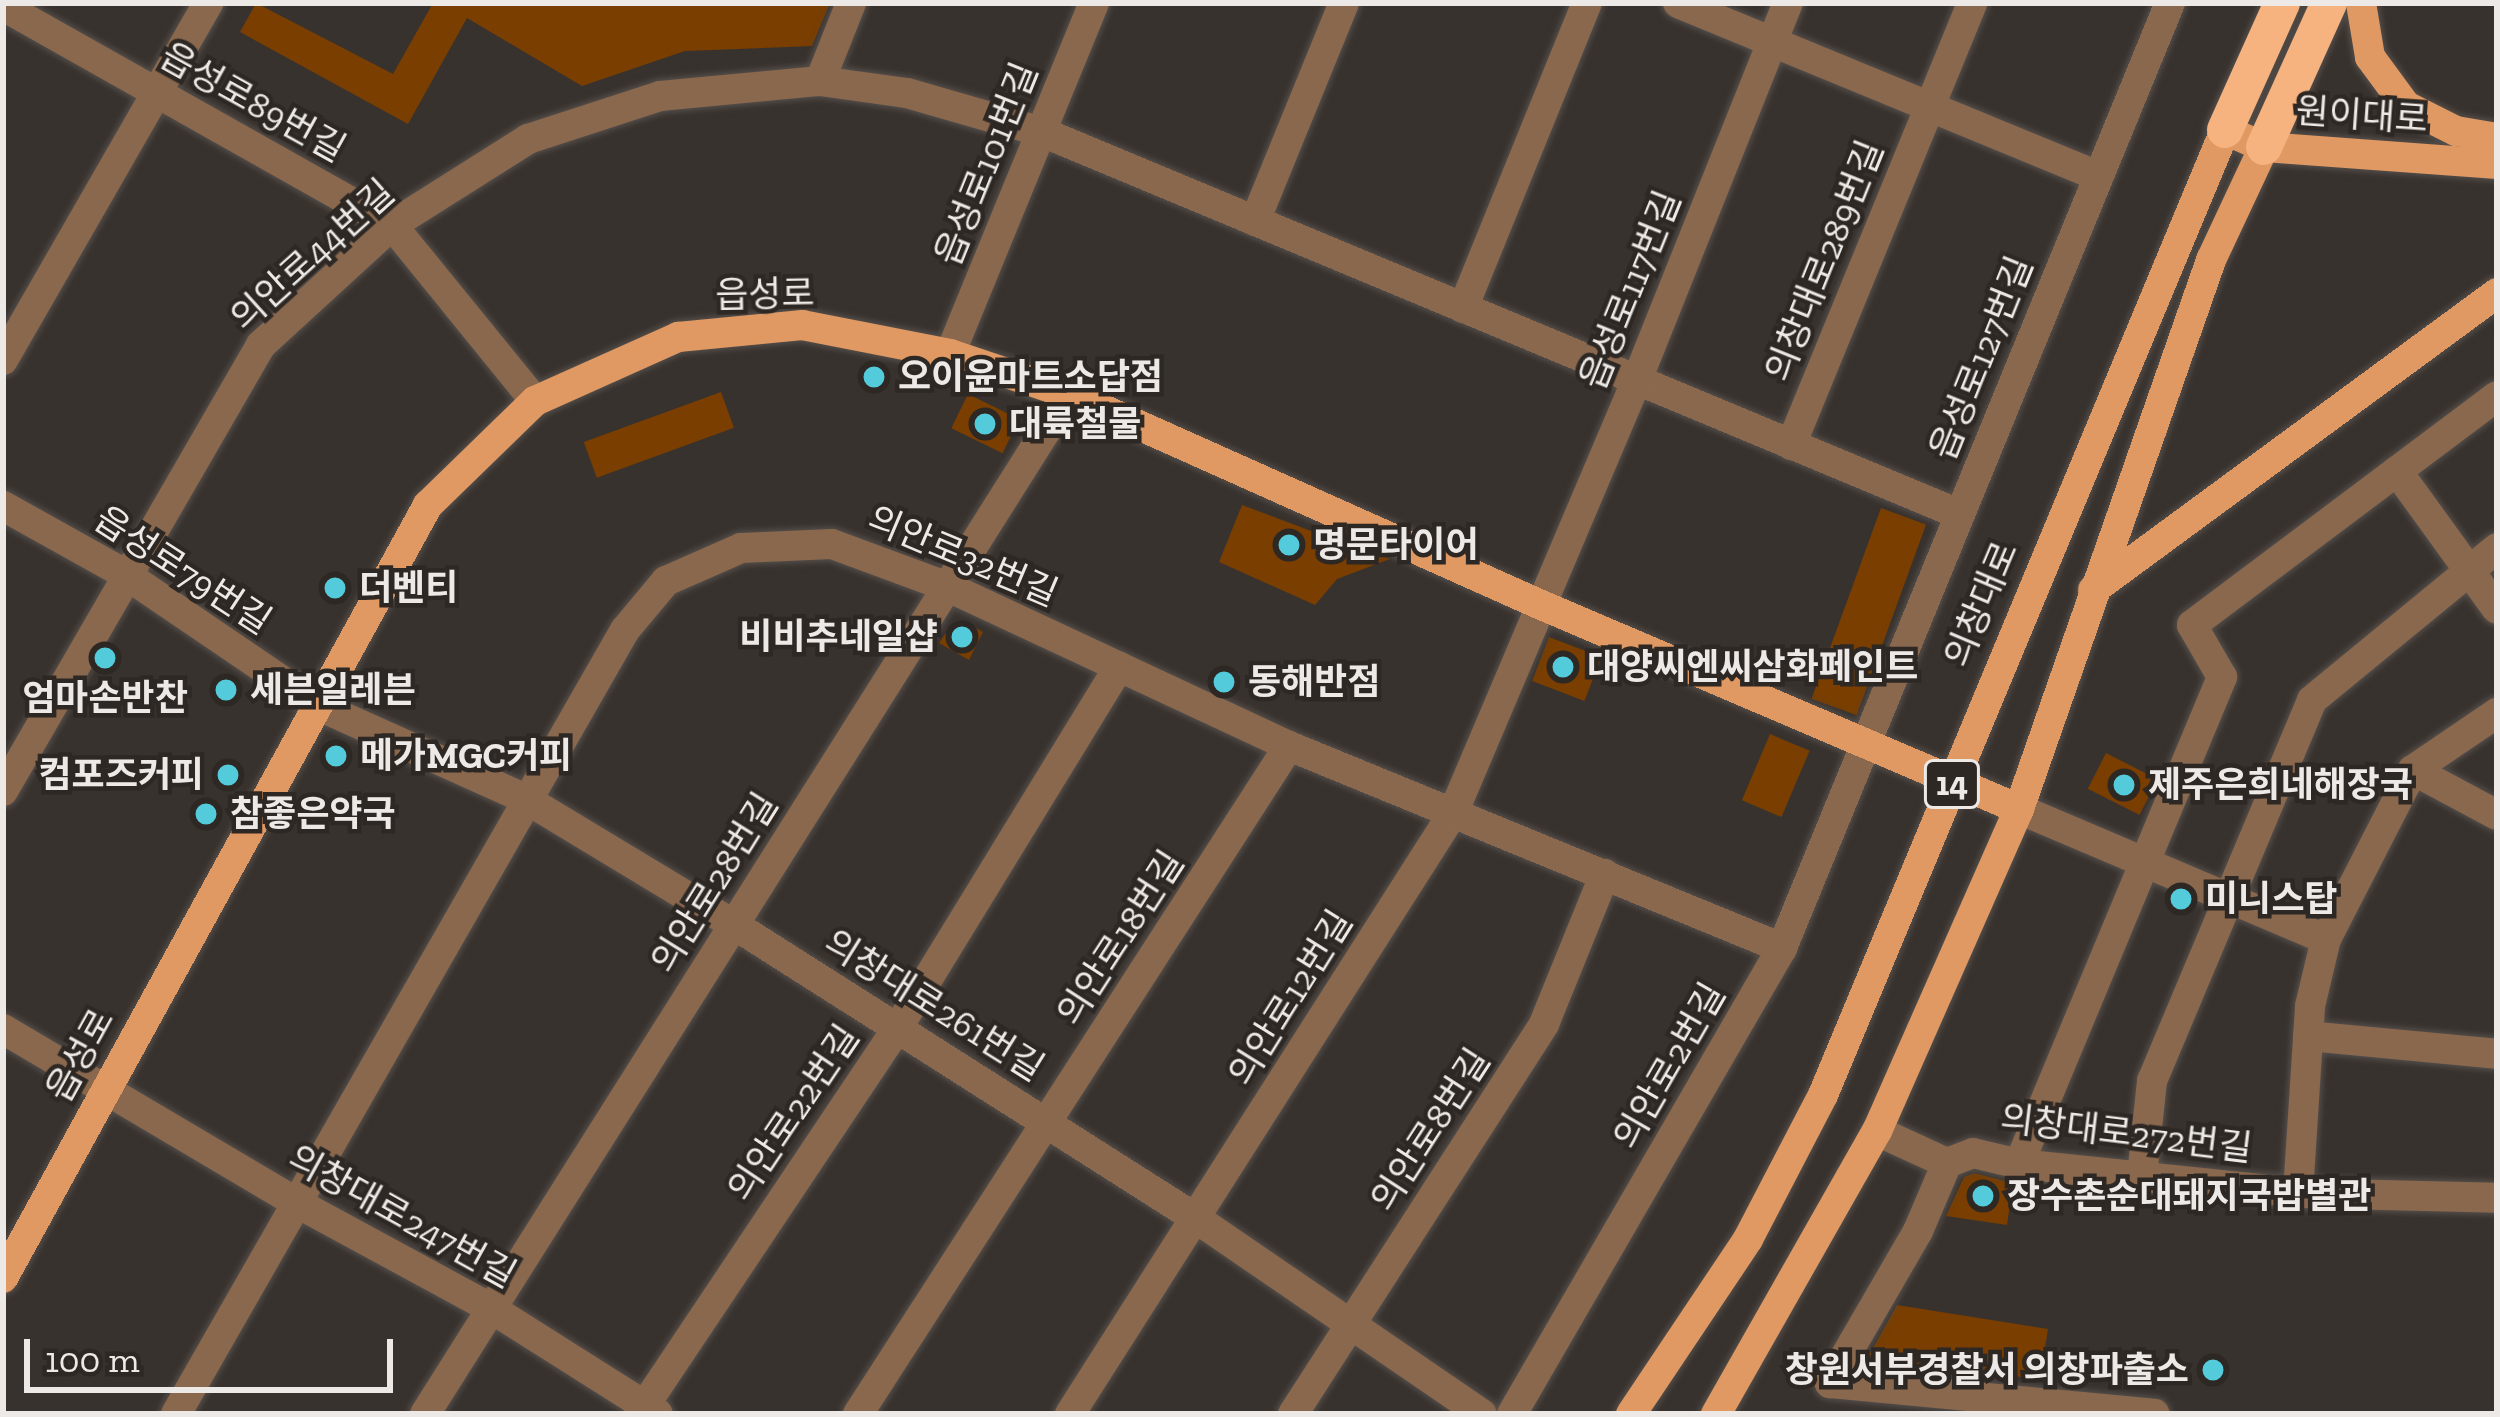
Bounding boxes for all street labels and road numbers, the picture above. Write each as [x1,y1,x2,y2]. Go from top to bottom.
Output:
street label: 읍성로89번길 [153,34,353,170]
street label: 읍성로101번길 [926,57,1046,271]
street label: 원이대로 [2294,89,2430,141]
street label: 의창대로289번길 [1756,134,1892,388]
street label: 의안로44번길 [222,171,402,339]
street label: 읍성로117번길 [1571,185,1689,395]
street label: 읍성로127번길 [1921,250,2041,466]
street label: 읍성로 [715,272,815,316]
street label: 읍성로79번길 [87,497,279,643]
street label: 의안로32번길 [862,497,1064,615]
street label: 의창대로 [1935,535,2027,673]
road number: 14 [1922,757,1982,811]
street label: 의안로28번길 [642,785,786,981]
street label: 의안로18번길 [1048,843,1192,1033]
street label: 의안로12번길 [1219,903,1361,1093]
street label: 의창대로261번길 [816,920,1052,1090]
street label: 의안로2번길 [1604,975,1734,1157]
street label: 읍성로 [37,1001,123,1109]
street label: 의안로22번길 [718,1017,868,1209]
street label: 의안로8번길 [1362,1041,1498,1219]
street label: 의창대로272번길 [1998,1096,2254,1170]
street label: 의창대로247번길 [281,1136,523,1296]

